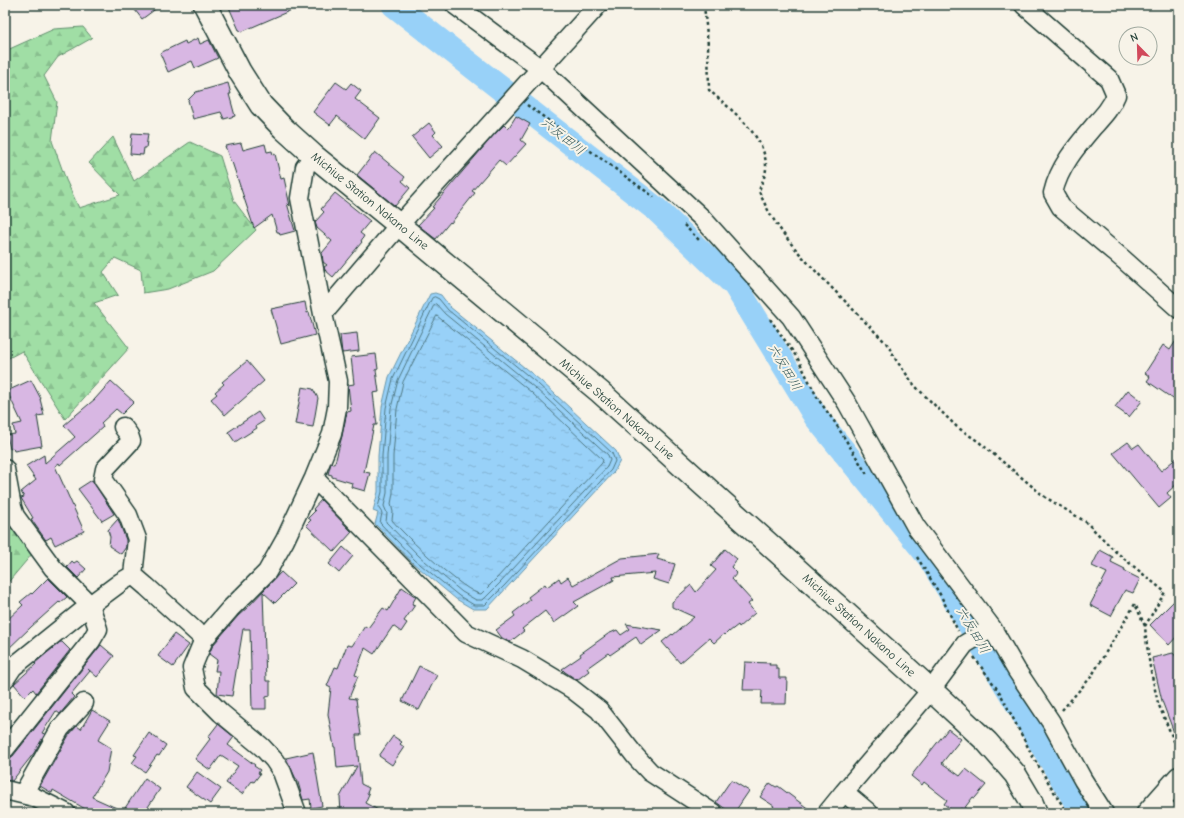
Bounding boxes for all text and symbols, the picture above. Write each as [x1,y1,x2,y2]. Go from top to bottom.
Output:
north arrow [1118,26,1158,66]
text: N [1128,30,1140,45]
water label: 六反田川 [538,114,588,158]
street label: Michiue Station Nakano Line [308,149,432,253]
water label: 六反田川 [765,341,805,393]
street label: Michiue Station Nakano Line [557,355,677,463]
street label: Michiue Station Nakano Line [800,571,918,679]
water label: 六反田川 [953,604,993,656]

